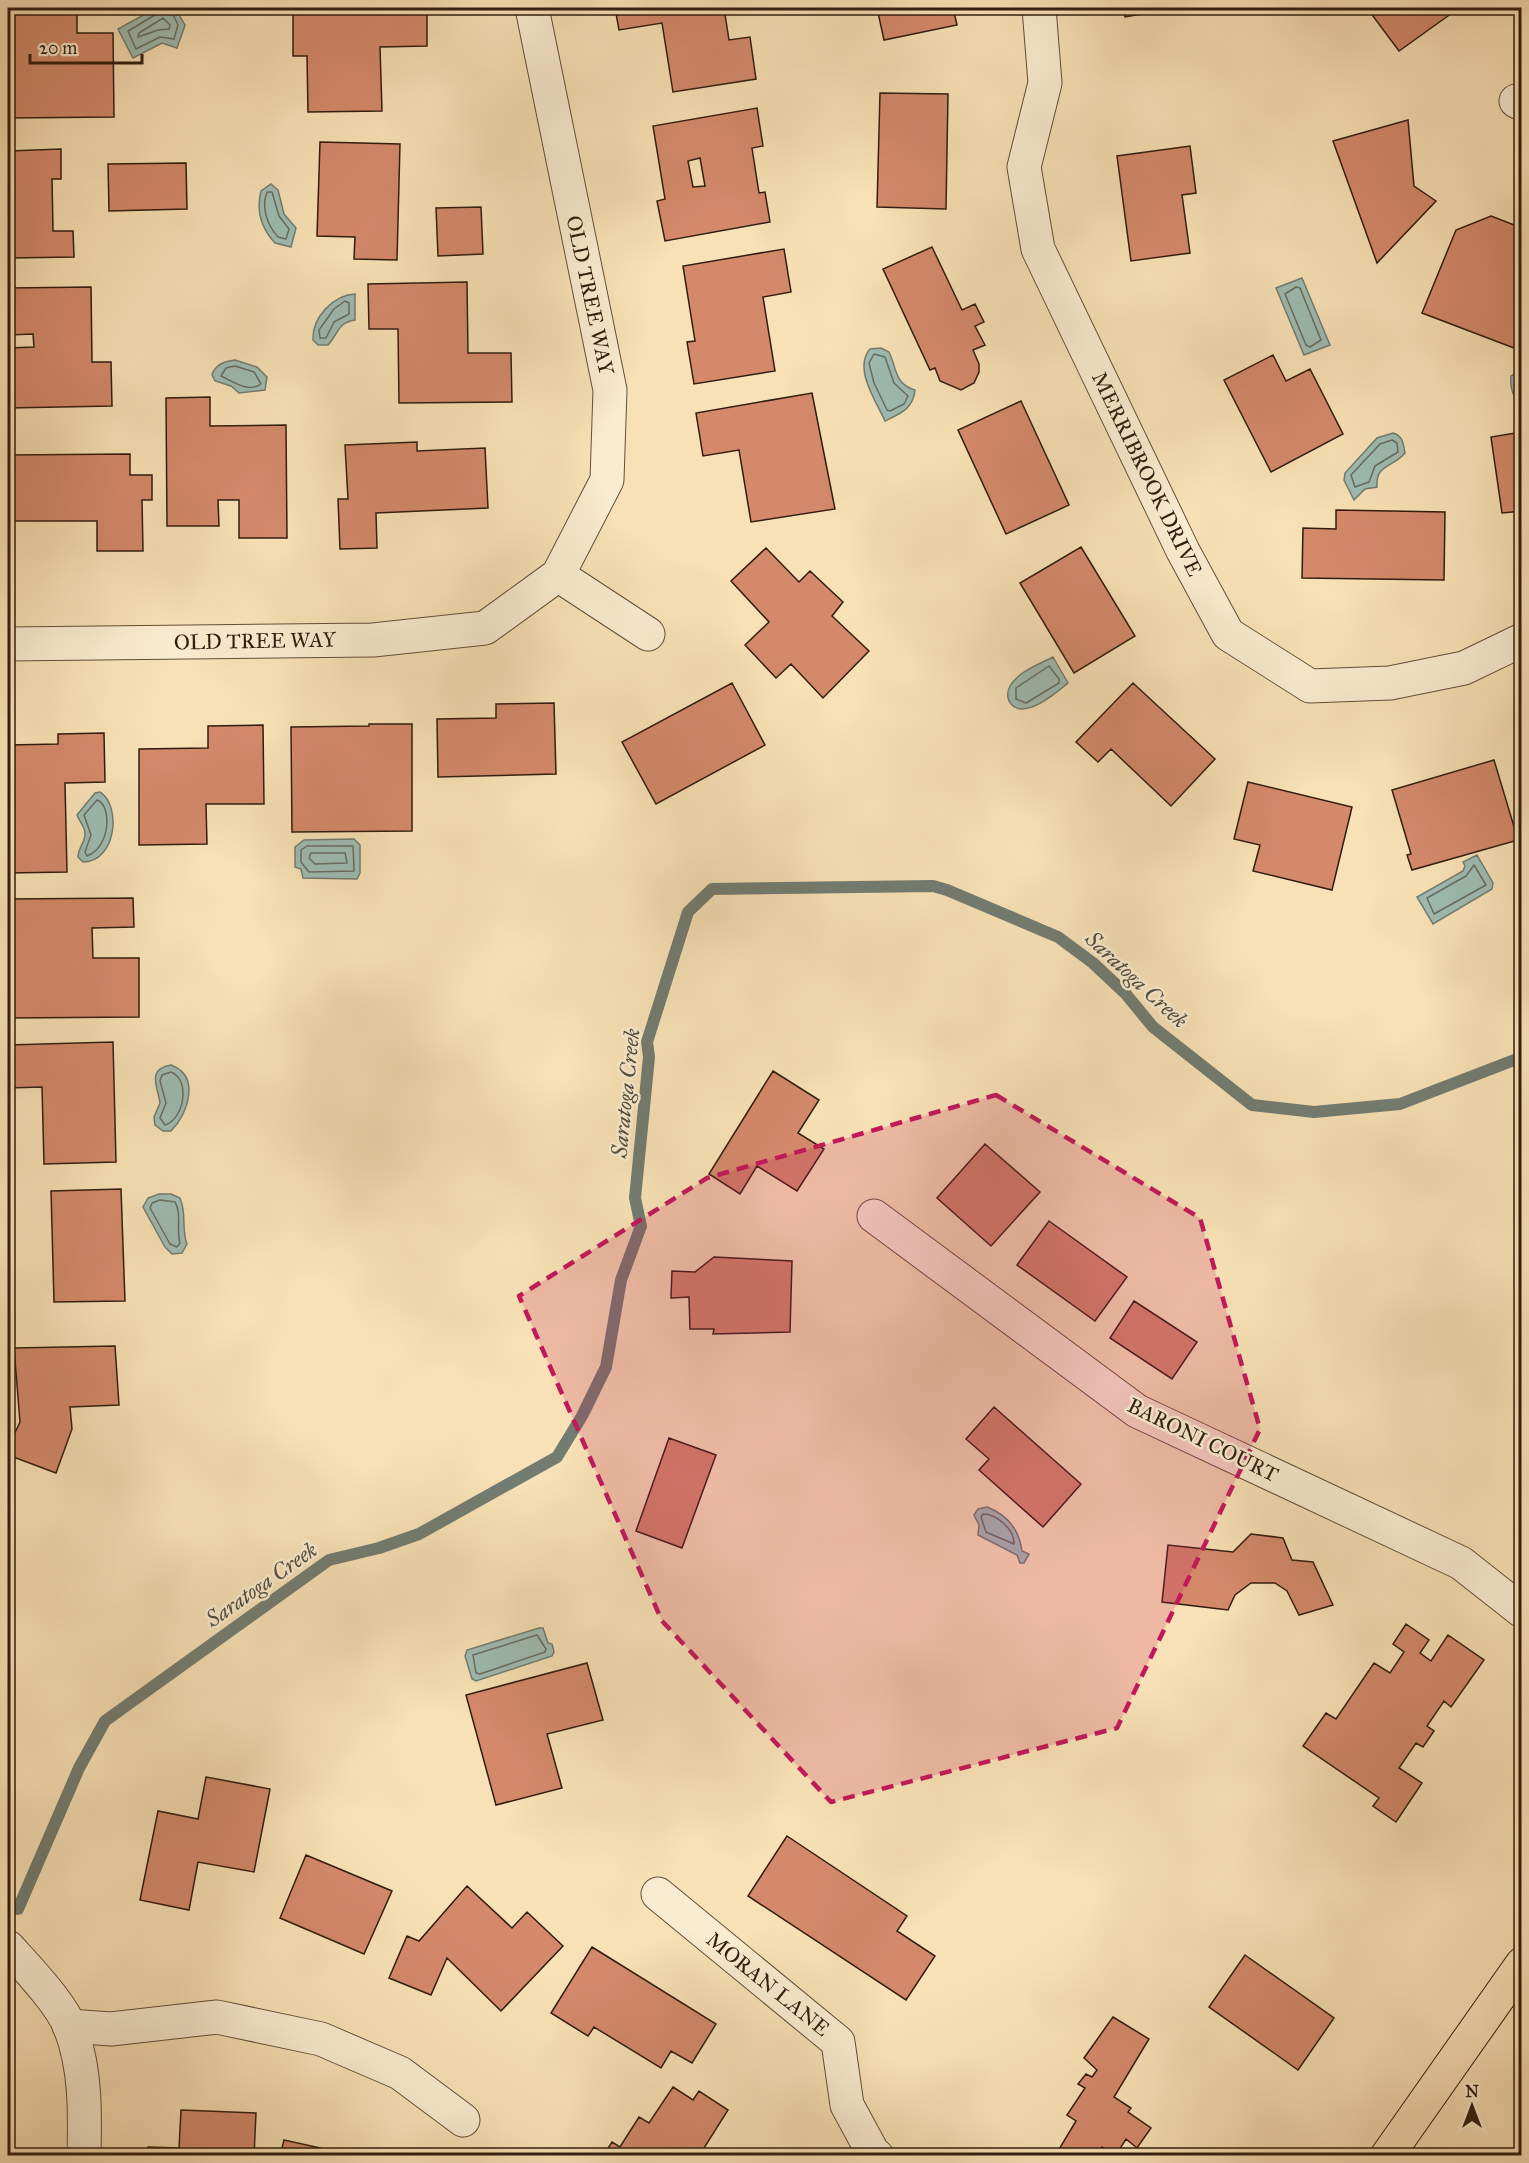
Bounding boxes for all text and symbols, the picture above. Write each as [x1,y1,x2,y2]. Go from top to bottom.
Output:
scale bar [30,27,142,65]
text: 20 m [39,37,77,59]
street label: OLD TREE WAY [560,213,620,378]
street label: MERRIBROOK DRIVE [1086,367,1208,581]
street label: OLD TREE WAY [174,627,337,655]
water label: Saratoga Creek [1079,924,1194,1034]
water label: Saratoga Creek [605,1027,646,1160]
street label: BARONI COURT [1123,1392,1283,1488]
water label: Saratoga Creek [199,1536,322,1633]
street label: MORAN LANE [701,1926,835,2042]
north arrow [1442,2076,1502,2136]
text: N [1465,2082,1479,2101]

